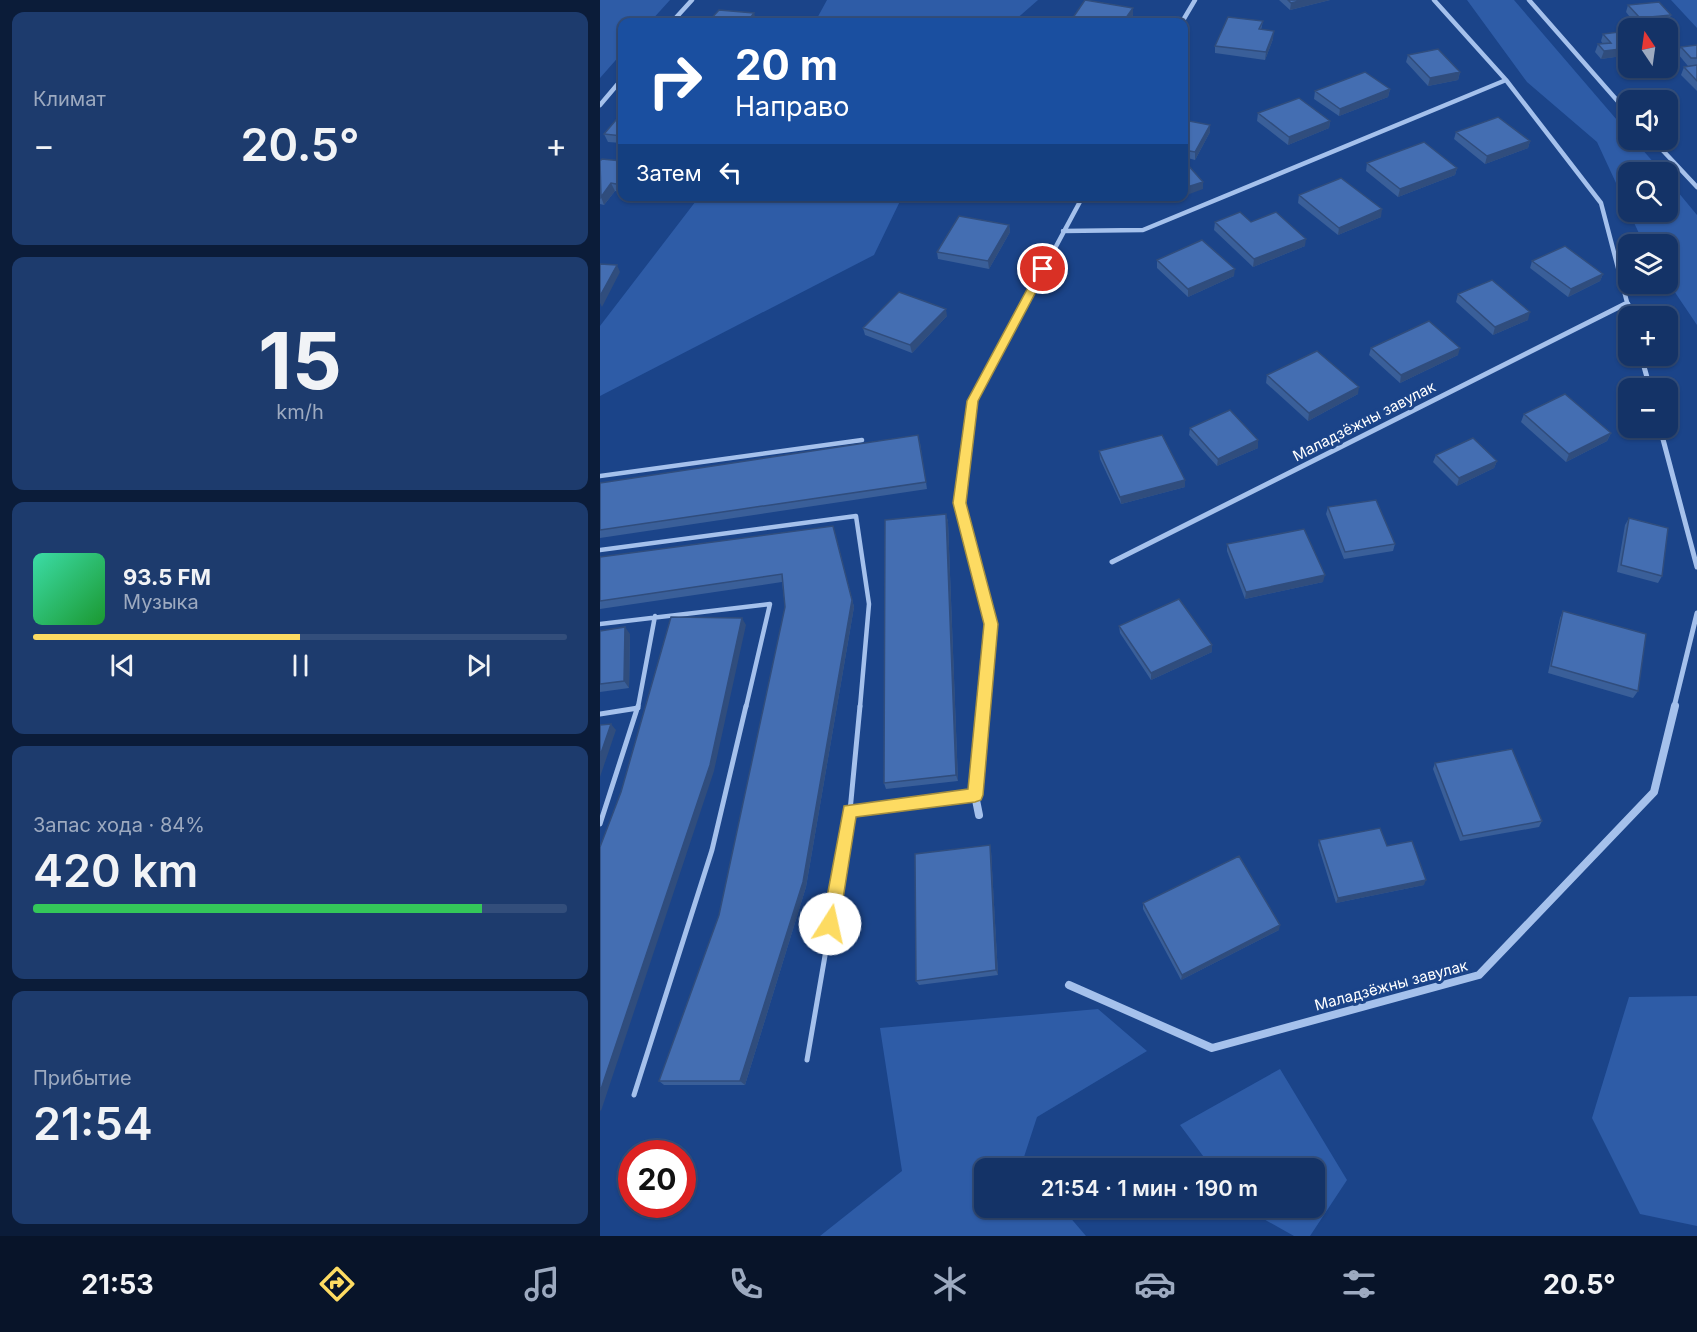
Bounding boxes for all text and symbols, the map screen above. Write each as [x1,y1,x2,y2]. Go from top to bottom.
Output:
north arrow [1618,18,1678,78]
map controls [1618,18,1678,438]
text: 20 m [735,39,838,90]
icon: right [636,42,714,120]
text: Климат [33,87,106,111]
text: Направо [735,90,850,123]
button: sound [1618,90,1678,150]
text: 20.5° [240,117,360,172]
text: − [33,125,55,165]
text: + [545,125,567,165]
icon: left [714,156,747,189]
text: Затем [636,160,702,186]
button: search [1618,162,1678,222]
button: layers [1618,234,1678,294]
pin [1017,243,1068,294]
icon: arrive [1026,252,1059,285]
button: + [1618,306,1678,366]
text: 15 [258,313,342,408]
street label: Маладзёжны завулак [1289,377,1439,465]
button: − [1618,378,1678,438]
text: km/h [276,400,324,424]
text: 93.5 FM [123,564,211,590]
text: Музыка [123,590,199,614]
icon: previous [106,649,139,682]
icon: pause [284,649,317,682]
icon: next [462,649,495,682]
text: Запас хода · 84% [33,813,205,837]
text: 420 km [33,843,198,898]
position arrow [798,892,862,956]
street label: Маладзёжны завулак [1312,955,1470,1015]
text: Прибытие [33,1066,132,1090]
text: 21:54 [33,1096,153,1151]
speed limit sign: 20 [618,1140,696,1218]
text: 21:54 · 1 мин · 190 m [1041,1175,1258,1201]
icon: directions [316,1263,358,1305]
icon: music [521,1263,563,1305]
icon: phone [725,1263,767,1305]
icon: climate [929,1263,971,1305]
icon: car [1134,1263,1176,1305]
icon: filters [1338,1263,1380,1305]
text: 21:53 [81,1268,154,1301]
text: 20.5° [1543,1268,1616,1301]

